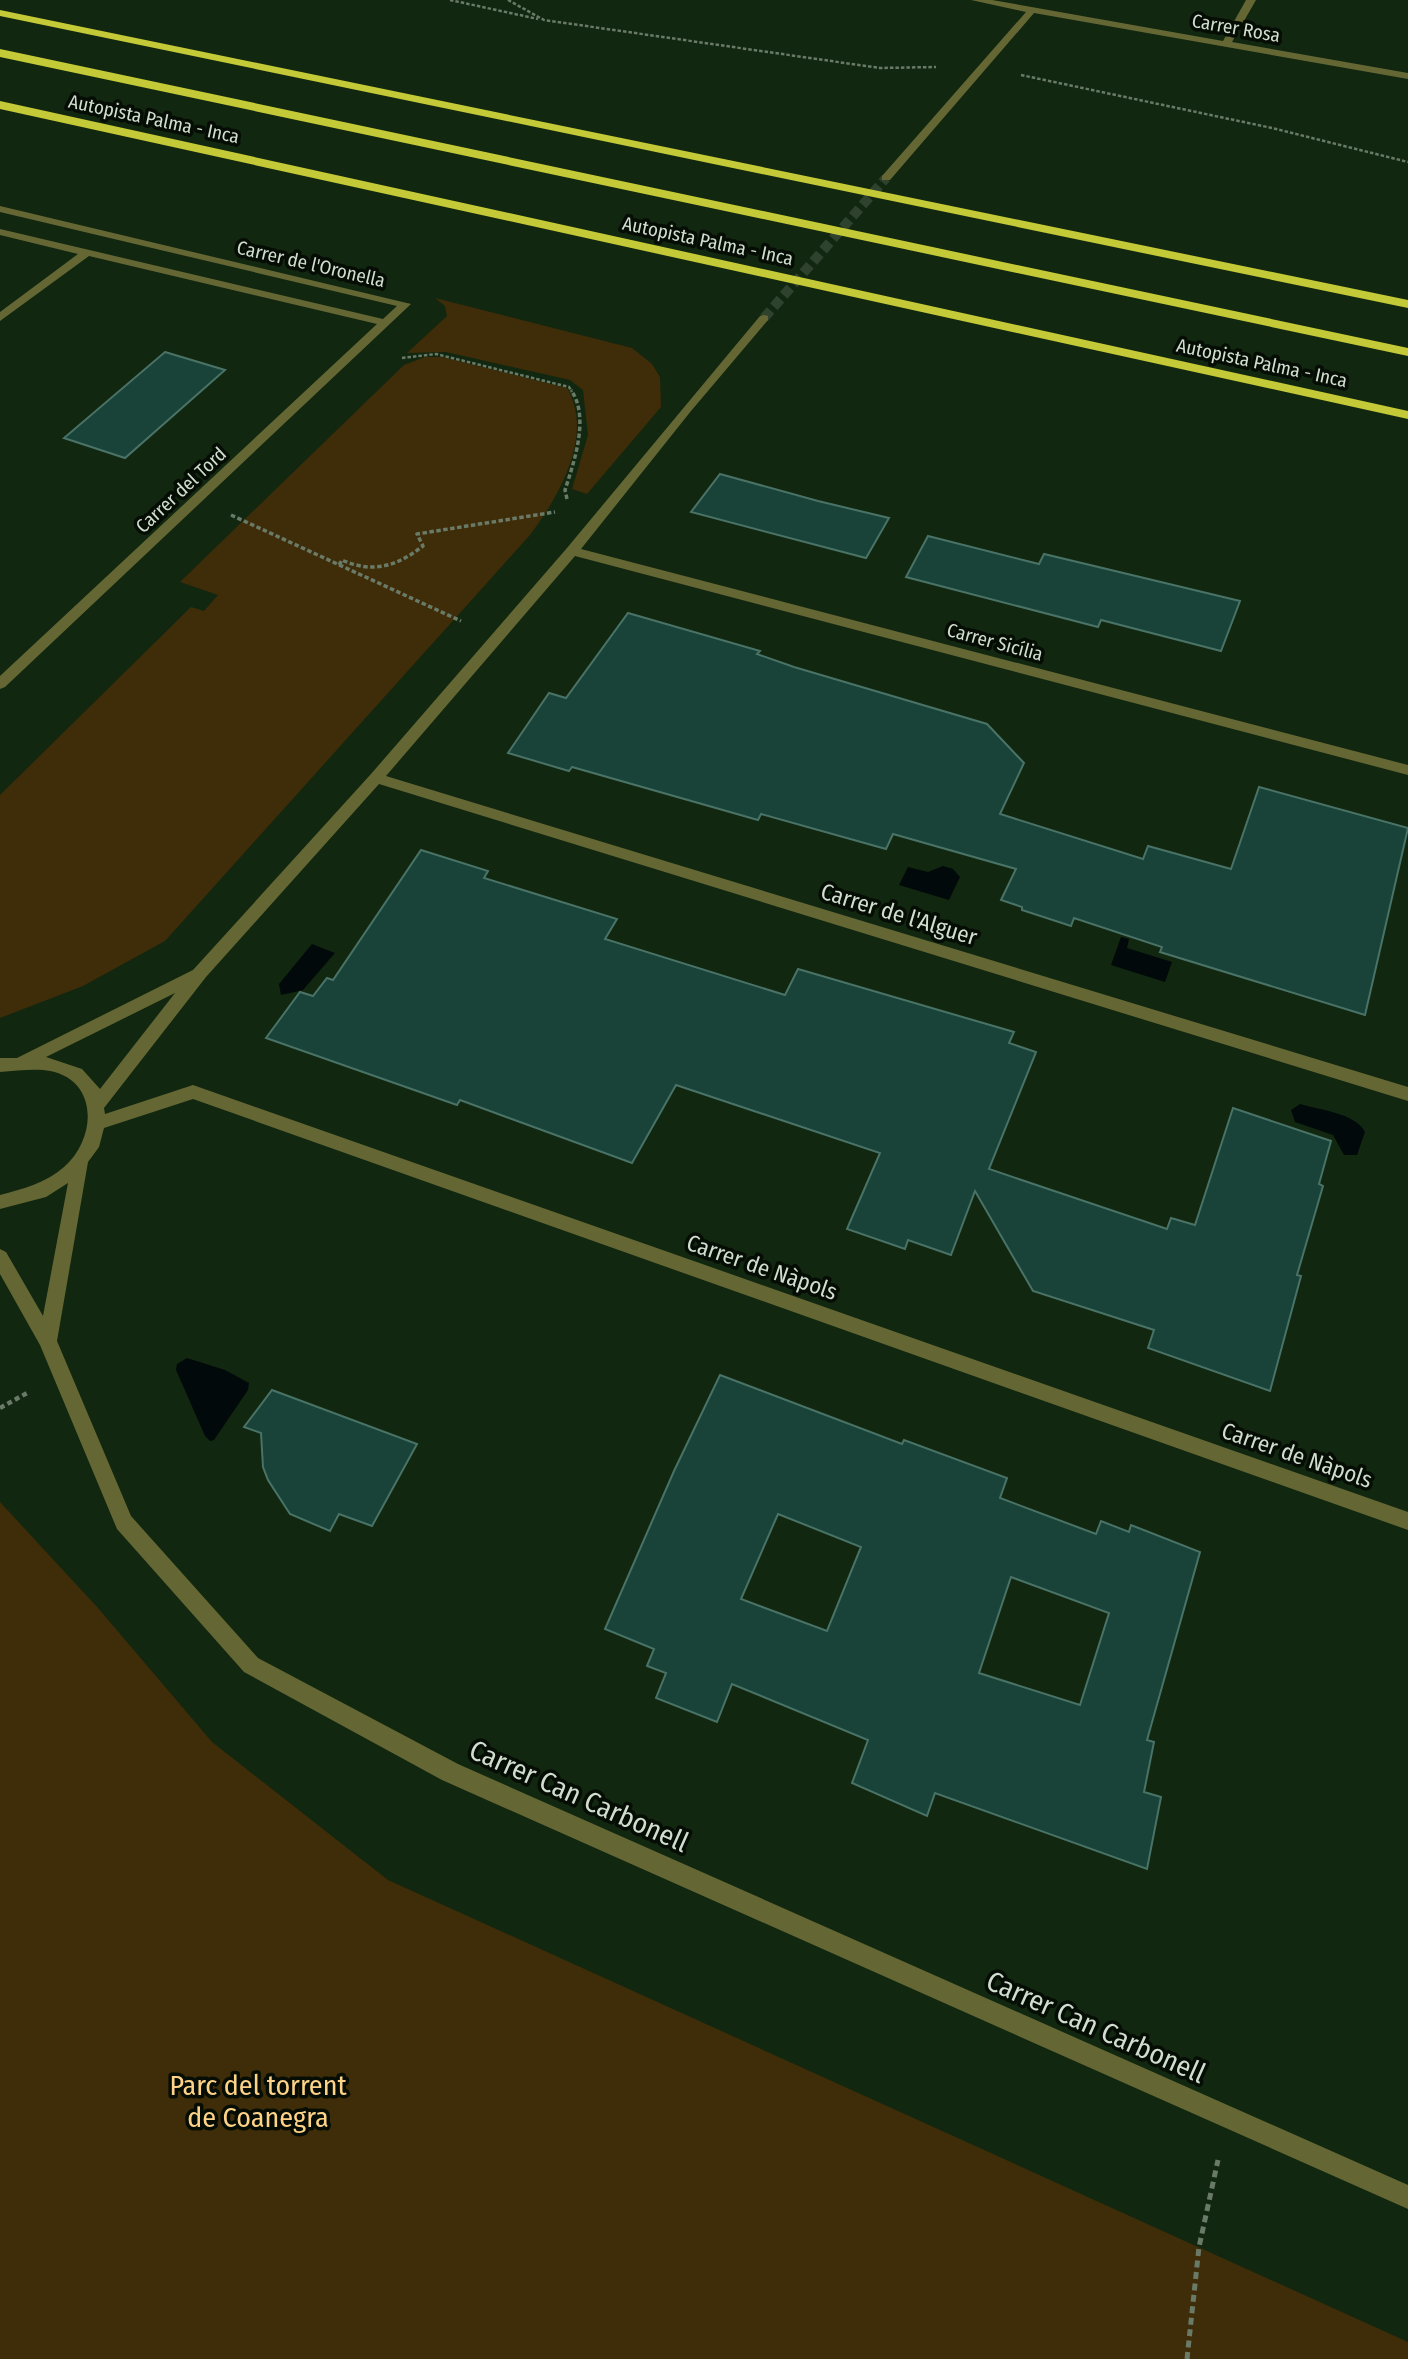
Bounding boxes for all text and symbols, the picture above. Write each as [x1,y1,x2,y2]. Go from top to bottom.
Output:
street label: Carrer Rosa [1190,9,1282,47]
street label: Autopista Palma - Inca [67,90,241,148]
street label: Autopista Palma - Inca [621,212,795,270]
street label: Carrer de l'Oronella [235,236,387,292]
street label: Autopista Palma - Inca [1175,334,1349,392]
street label: Carrer del Tord [131,442,231,538]
street label: Carrer Sicília [944,618,1046,666]
street label: Carrer de l'Alguer [818,877,980,951]
street label: Carrer de Nàpols [683,1228,841,1306]
street label: Carrer de Nàpols [1218,1416,1376,1494]
street label: Carrer Can Carbonell [464,1733,694,1859]
street label: Carrer Can Carbonell [981,1964,1211,2090]
park label: Parc del torrent de Coanegra [169,2069,347,2134]

